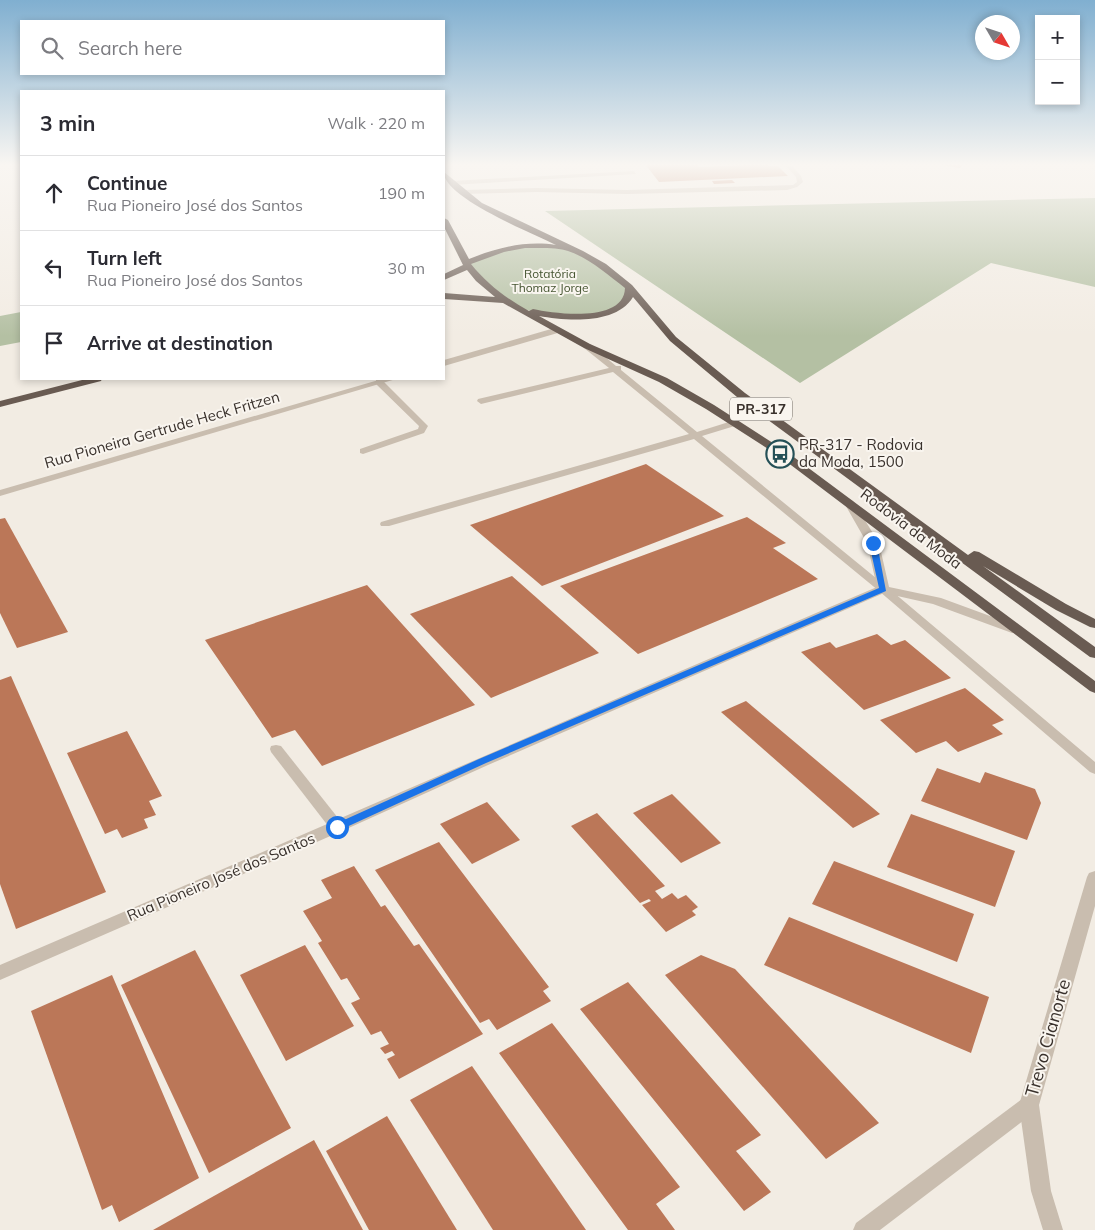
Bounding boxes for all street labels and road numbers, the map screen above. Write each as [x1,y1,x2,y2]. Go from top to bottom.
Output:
street label: Rua Pioneira Gertrude Heck Fritzen [42,387,282,472]
road number: PR-317 [730,398,792,420]
street label: Rodovia da Moda [857,484,966,573]
street label: Rua Pioneiro José dos Santos [124,828,318,925]
street label: Trevo Cianorte [1020,976,1075,1099]

